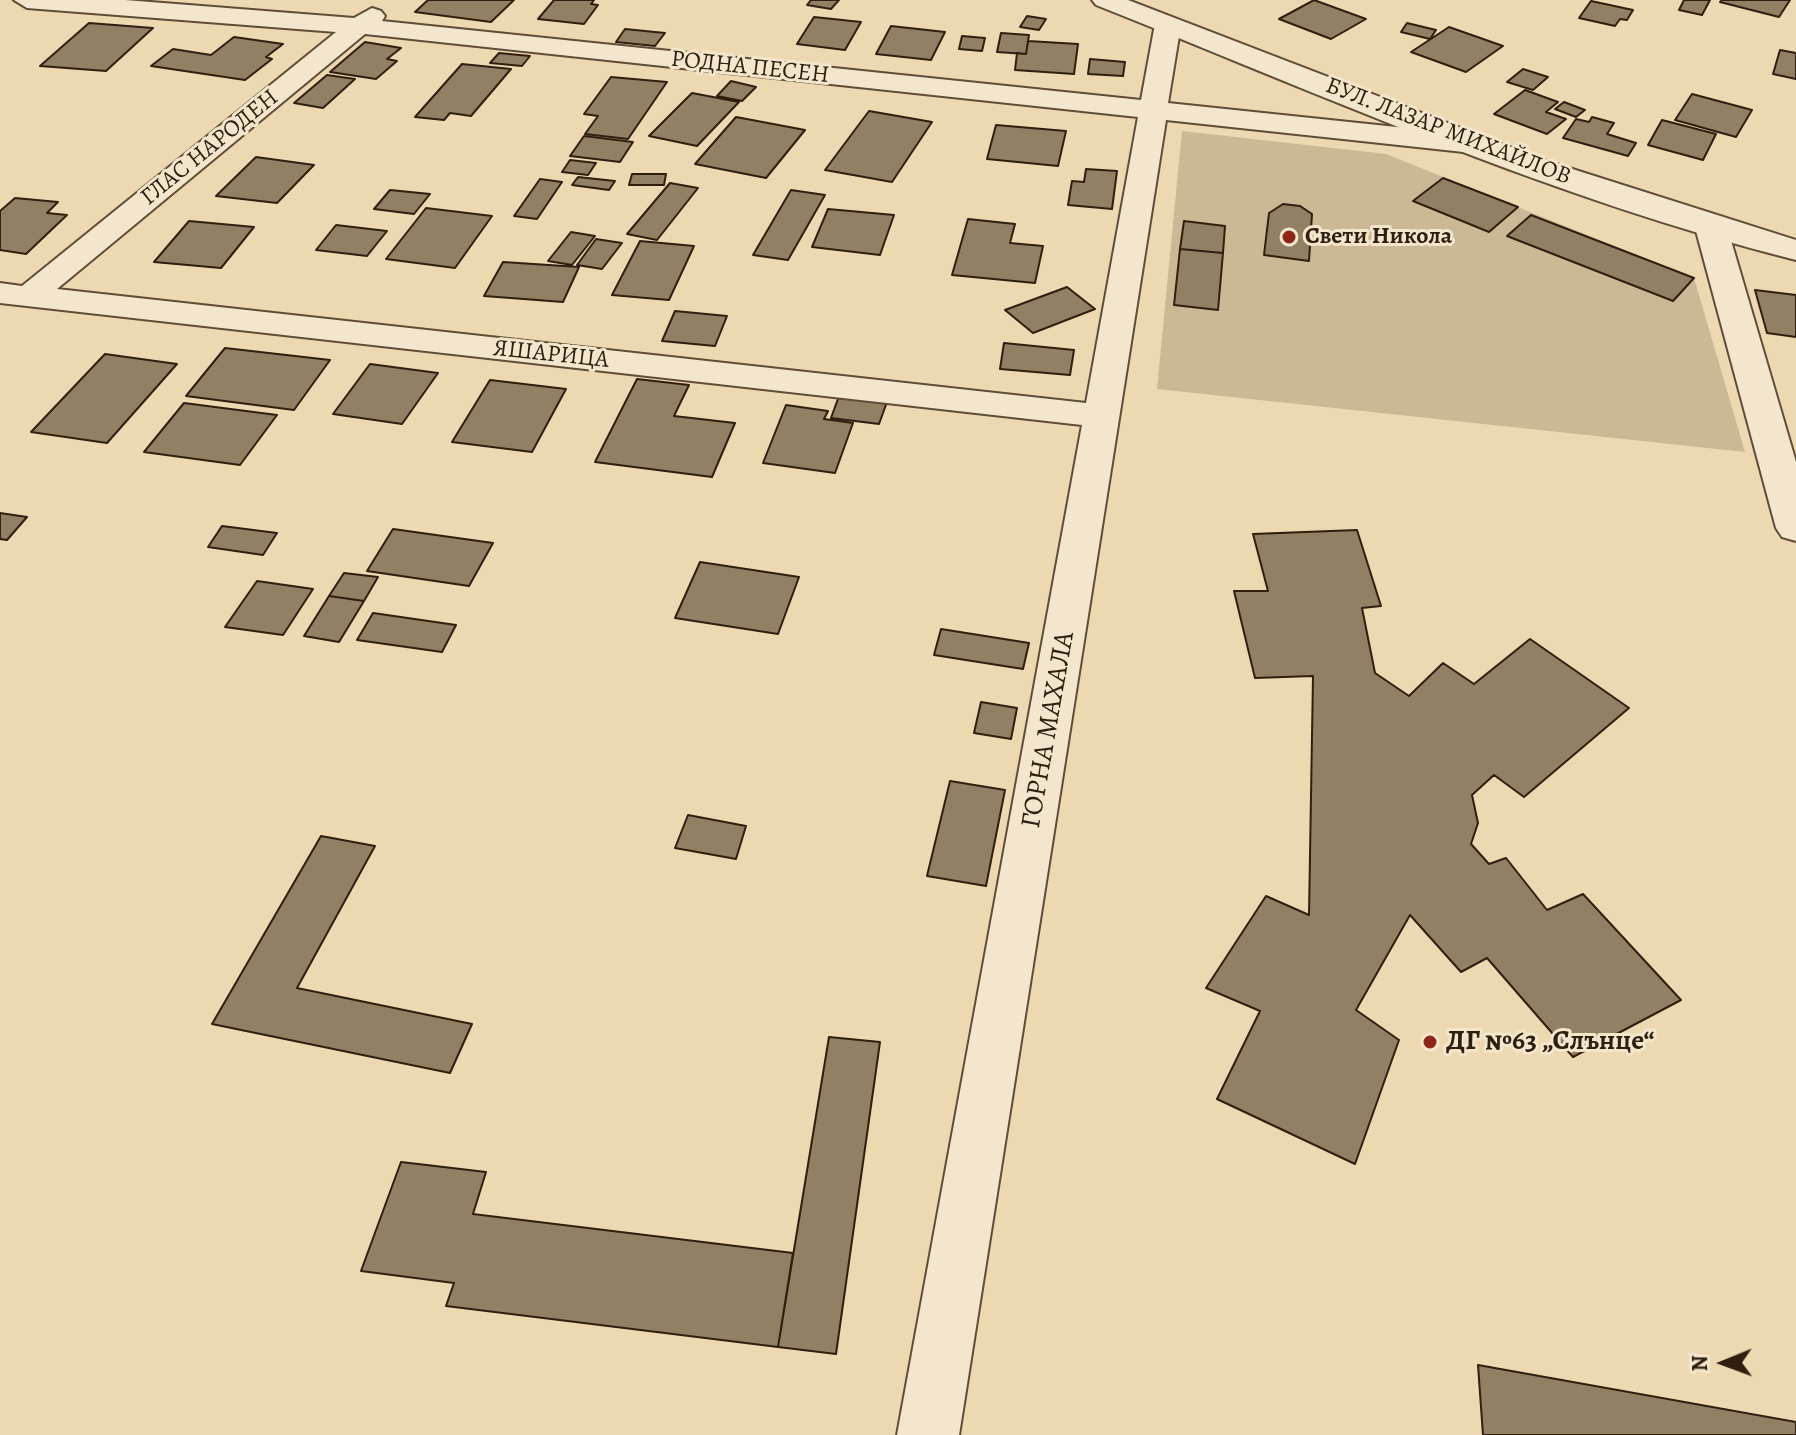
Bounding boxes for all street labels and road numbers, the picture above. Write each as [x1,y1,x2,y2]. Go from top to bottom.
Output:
street label: РОДНА ПЕСЕН [669,45,831,91]
street label: БУЛ. ЛАЗАР МИХАЙЛОВ [1321,72,1575,192]
street label: ГЛАС НАРОДЕН [135,84,285,212]
street label: ЯШАРИЦА [492,335,610,375]
street label: ГОРНА МАХАЛА [1015,629,1083,831]

